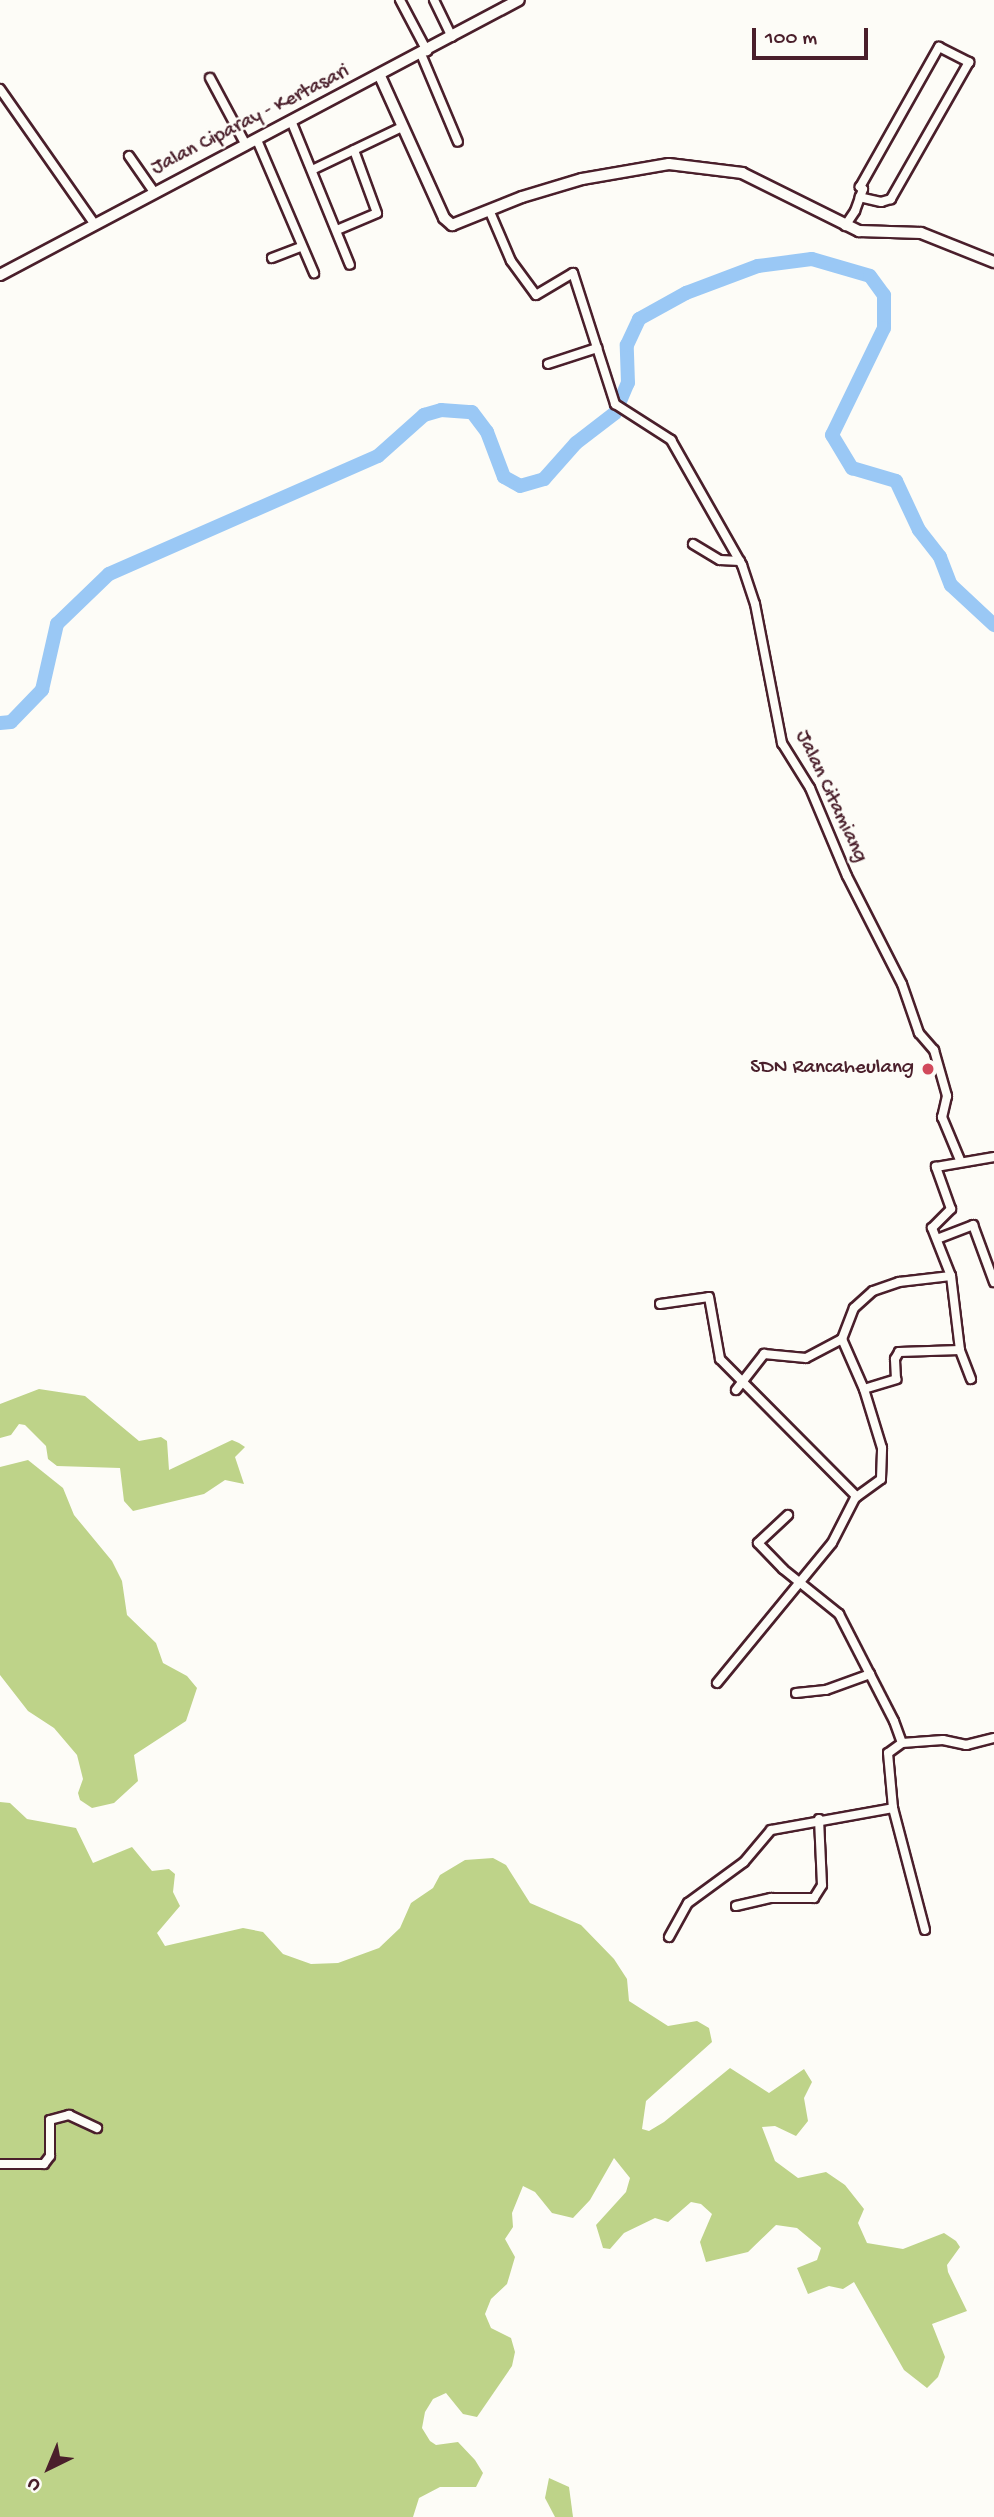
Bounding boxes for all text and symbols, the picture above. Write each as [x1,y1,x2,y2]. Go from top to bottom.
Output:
scale bar [756,14,872,58]
text: 100 m [765,27,817,52]
street label: Jalan Ciparay - Kertasari [148,60,354,182]
street label: Jalan Citamiang [788,727,872,867]
place label: SDN Rancaheulang [750,1056,914,1082]
marker: SDN Rancaheulang [920,1061,936,1077]
north arrow [14,2433,84,2503]
text: U [22,2472,46,2496]

